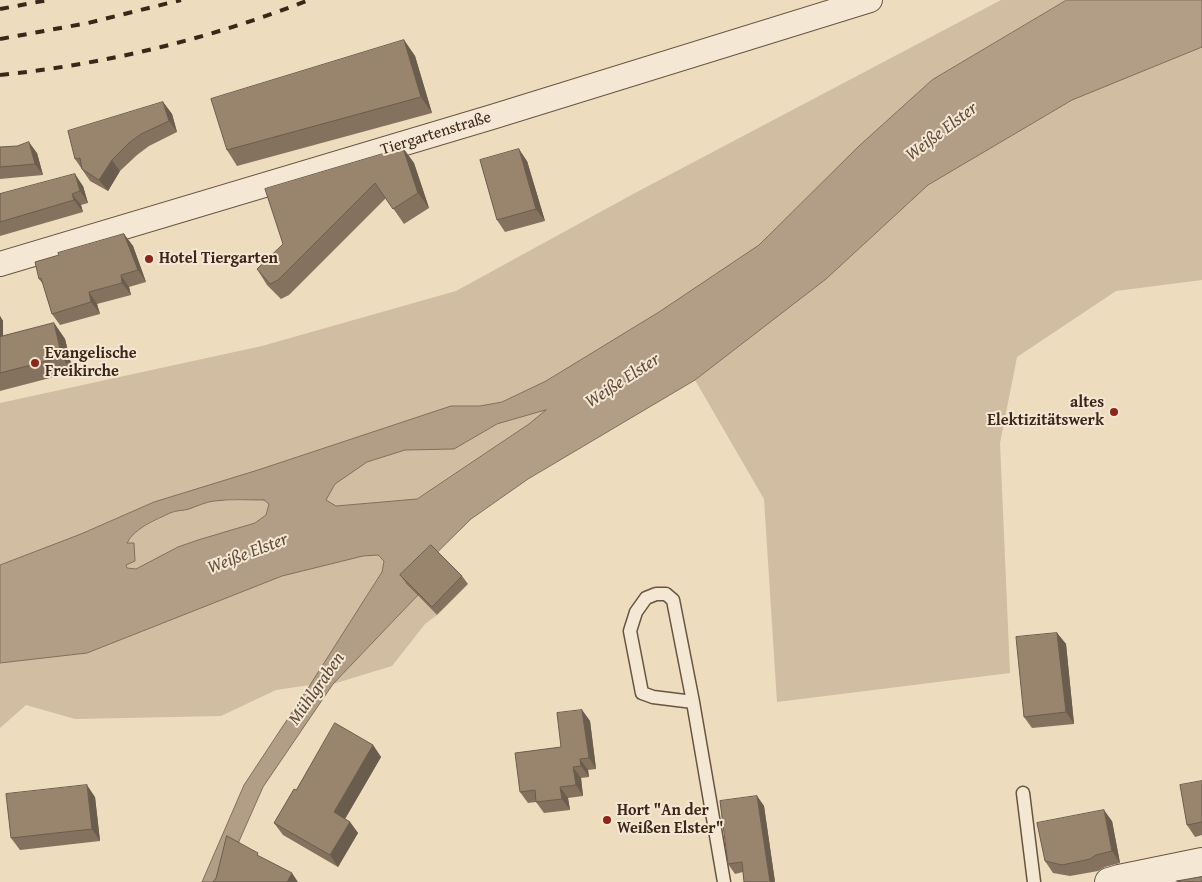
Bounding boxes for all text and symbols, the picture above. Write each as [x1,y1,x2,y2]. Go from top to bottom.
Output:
water label: Weiße Elster [902,98,982,166]
street label: Tiergartenstraße [378,108,494,160]
place label: Hotel Tiergarten [159,249,278,269]
marker: Hotel Tiergarten [143,253,155,265]
place label: Evangelische Freikirche [45,344,137,382]
water label: Weiße Elster [582,349,664,413]
marker: Evangelische Freikirche [29,357,41,369]
place label: altes Elektizitätswerk [987,393,1104,431]
marker: altes Elektizitätswerk [1108,406,1120,418]
water label: Weiße Elster [205,529,291,579]
water label: Mühlgraben [284,648,350,730]
place label: Hort "An der Weißen Elster" [617,801,723,839]
marker: Hort "An der Weißen Elster" [601,814,613,826]

